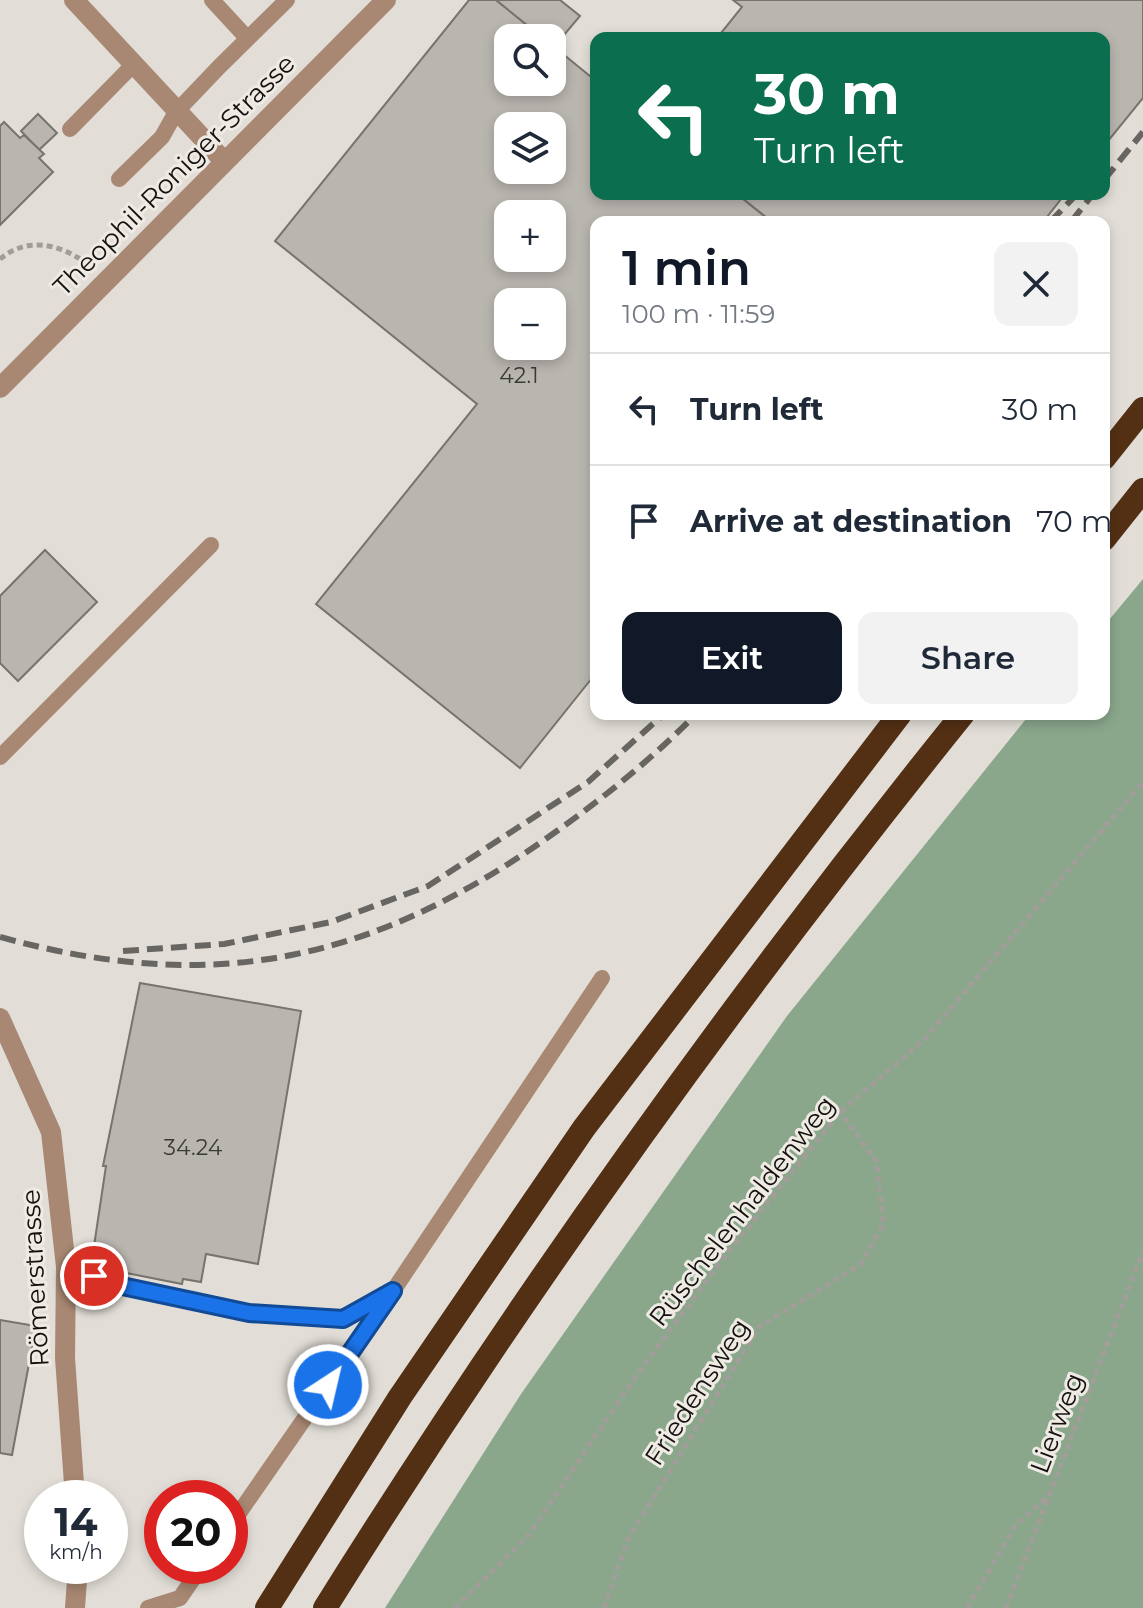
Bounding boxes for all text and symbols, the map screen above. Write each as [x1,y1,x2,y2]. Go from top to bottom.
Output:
map controls [494,24,566,360]
button: search [494,24,566,96]
street label: Theophil-Roniger-Strasse [46,47,302,303]
text: 30 m [754,60,900,128]
icon: left [622,64,726,168]
button: layers [494,112,566,184]
text: Turn left [754,128,905,172]
button: + [494,200,566,272]
text: 1 min [622,239,751,297]
button: close [994,242,1078,326]
button: − [494,288,566,360]
text: 100 m · 11:59 [622,298,775,330]
house number: 42.1 [499,362,539,389]
icon: left [622,387,666,431]
text: Turn left [690,391,823,428]
text: 30 m [1002,391,1078,428]
icon: arrive [622,499,666,543]
text: Arrive at destination [690,503,1012,540]
text: 70 m [1036,503,1113,540]
button: Exit [622,612,842,704]
button: Share [858,612,1078,704]
street label: Rüschelenhaldenweg [642,1089,842,1333]
house number: 34.24 [164,1134,223,1161]
street label: Römerstrasse [14,1188,56,1368]
pin [60,1242,128,1310]
icon: arrive [72,1254,116,1298]
street label: Friedensweg [638,1313,756,1471]
position arrow [286,1343,370,1427]
street label: Lierweg [1023,1368,1091,1478]
speed limit sign: 20 [144,1480,248,1584]
text: 14 [54,1497,98,1546]
text: km/h [49,1540,103,1564]

